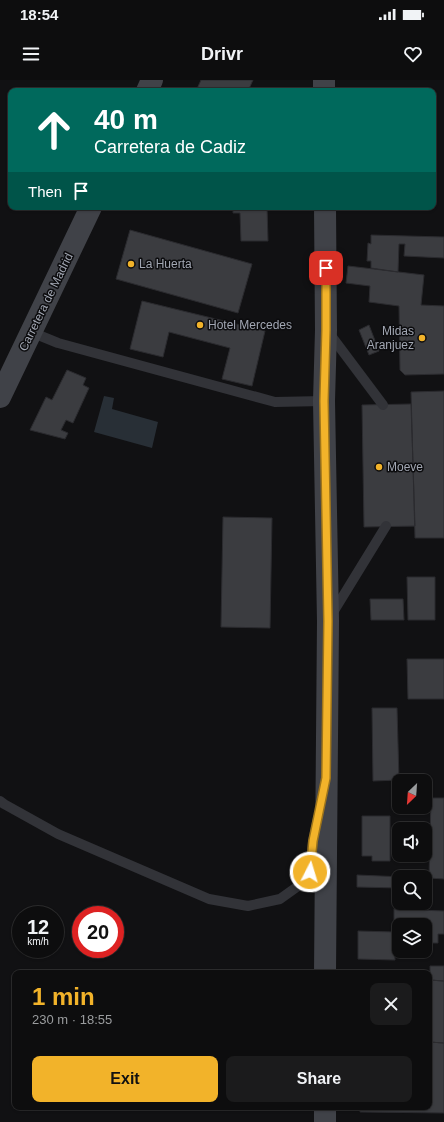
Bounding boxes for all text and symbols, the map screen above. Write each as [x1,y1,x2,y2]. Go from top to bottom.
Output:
text: 18:54 [20,6,58,23]
icon: menu [20,43,42,65]
icon: heart [402,43,424,65]
text: Drivr [201,44,243,64]
icon: ahead [28,104,80,156]
text: 40 m [94,104,158,135]
text: Carretera de Cadiz [94,137,246,157]
icon: arrive [70,180,92,202]
text: Then [28,183,62,200]
street label: Carretera de Madrid [16,251,76,353]
pin [309,251,343,285]
place label: La Huerta [139,257,192,271]
icon: arrive [315,257,337,279]
marker: La Huerta [126,259,136,269]
place label: Hotel Mercedes [208,318,292,332]
marker: Hotel Mercedes [195,320,205,330]
place label: Midas Aranjuez [367,324,414,352]
marker: Midas Aranjuez [417,333,427,343]
place label: Moeve [387,460,423,474]
marker: Moeve [374,462,384,472]
north arrow [392,774,432,814]
map controls [392,774,432,958]
button: sound [392,822,432,862]
position arrow [289,851,331,893]
button: search [392,870,432,910]
speed limit sign: 20 [72,906,124,958]
text: 12 [27,916,49,938]
button: layers [392,918,432,958]
text: km/h [27,936,49,947]
text: 1 min [32,983,95,1010]
button: close [370,983,412,1025]
text: 230 m · 18:55 [32,1012,112,1027]
button: Exit [32,1056,218,1102]
button: Share [226,1056,412,1102]

